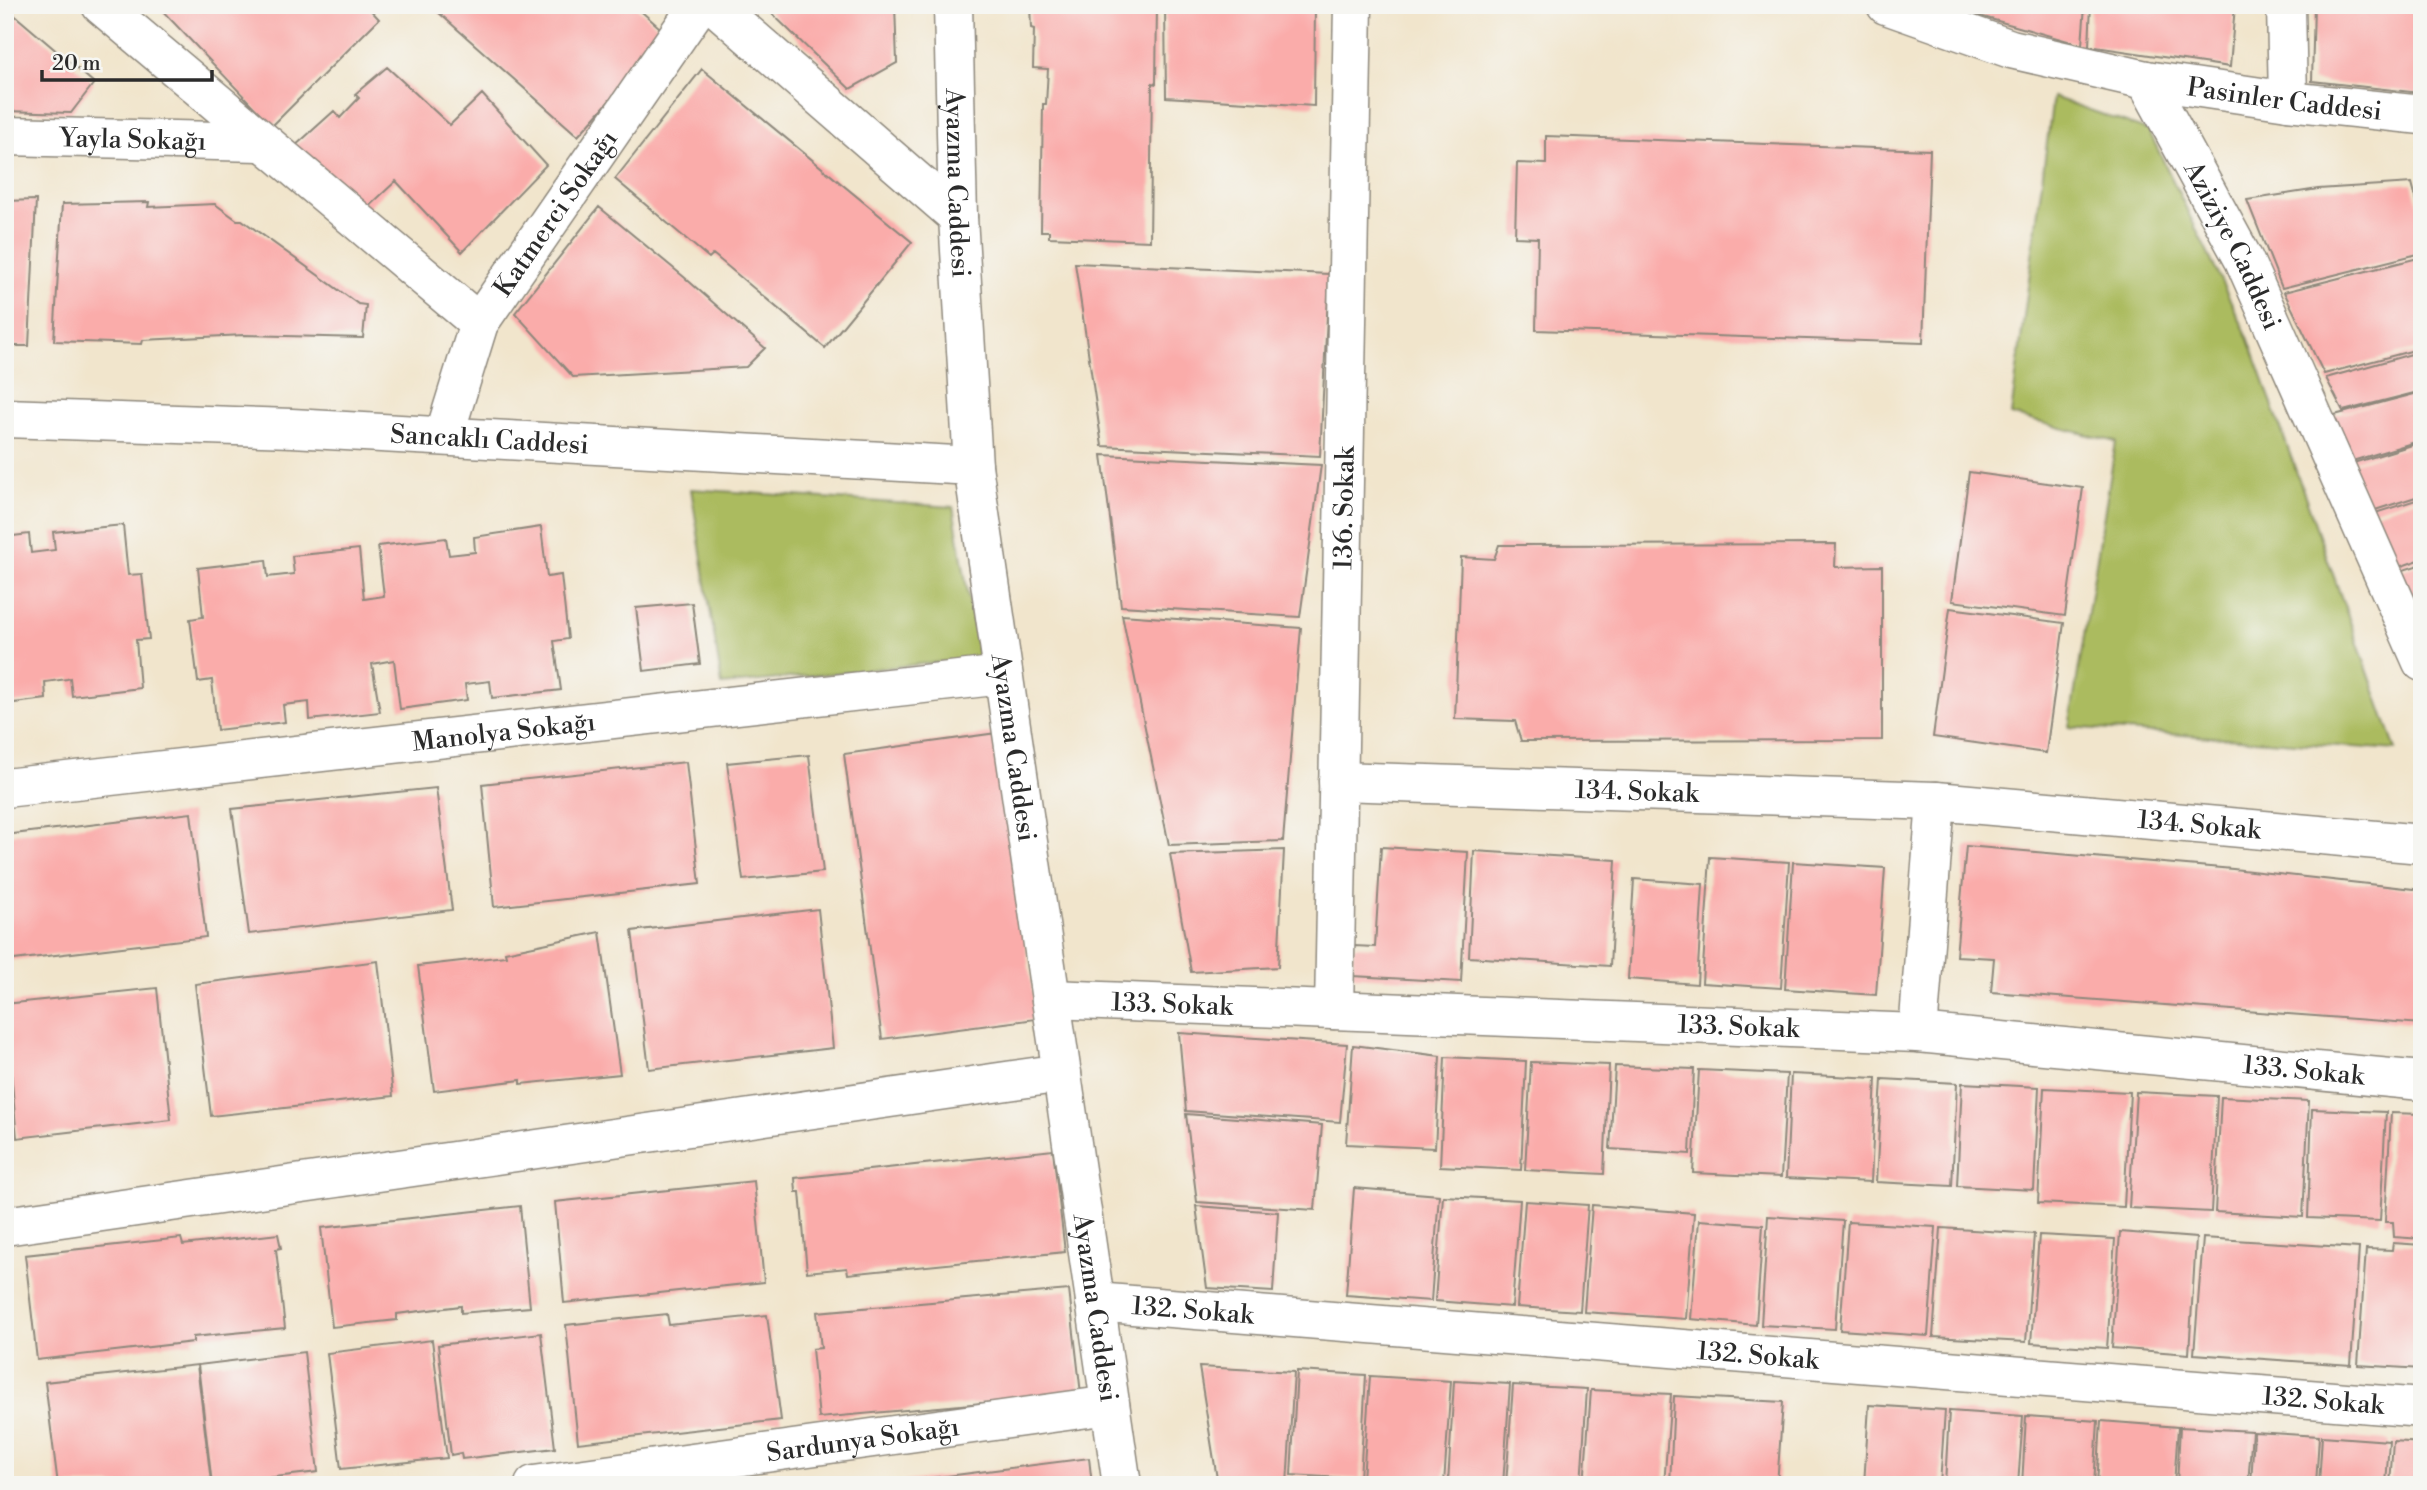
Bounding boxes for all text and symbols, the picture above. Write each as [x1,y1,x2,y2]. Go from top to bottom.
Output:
scale bar [42,38,212,82]
text: 20 m [52,51,101,77]
street label: Pasinler Caddesi [2185,71,2384,128]
street label: Ayazma Caddesi [938,87,977,279]
street label: Yayla Sokağı [57,122,207,158]
street label: Katmerci Sokağı [487,124,625,303]
street label: Aziziye Caddesi [2176,155,2288,335]
street label: Sancaklı Caddesi [389,419,590,462]
street label: 136. Sokak [1327,445,1362,570]
street label: Ayazma Caddesi [983,651,1043,844]
street label: Manolya Sokağı [411,706,597,759]
street label: 134. Sokak [1575,774,1700,810]
street label: 134. Sokak [2136,804,2263,847]
street label: 133. Sokak [1110,986,1235,1023]
street label: 133. Sokak [1677,1009,1801,1045]
street label: 133. Sokak [2241,1049,2367,1093]
street label: Ayazma Caddesi [1065,1211,1125,1404]
street label: 132. Sokak [1130,1290,1256,1332]
street label: 132. Sokak [1696,1335,1821,1377]
street label: 132. Sokak [2261,1380,2387,1422]
street label: Sardunya Sokağı [765,1411,961,1470]

